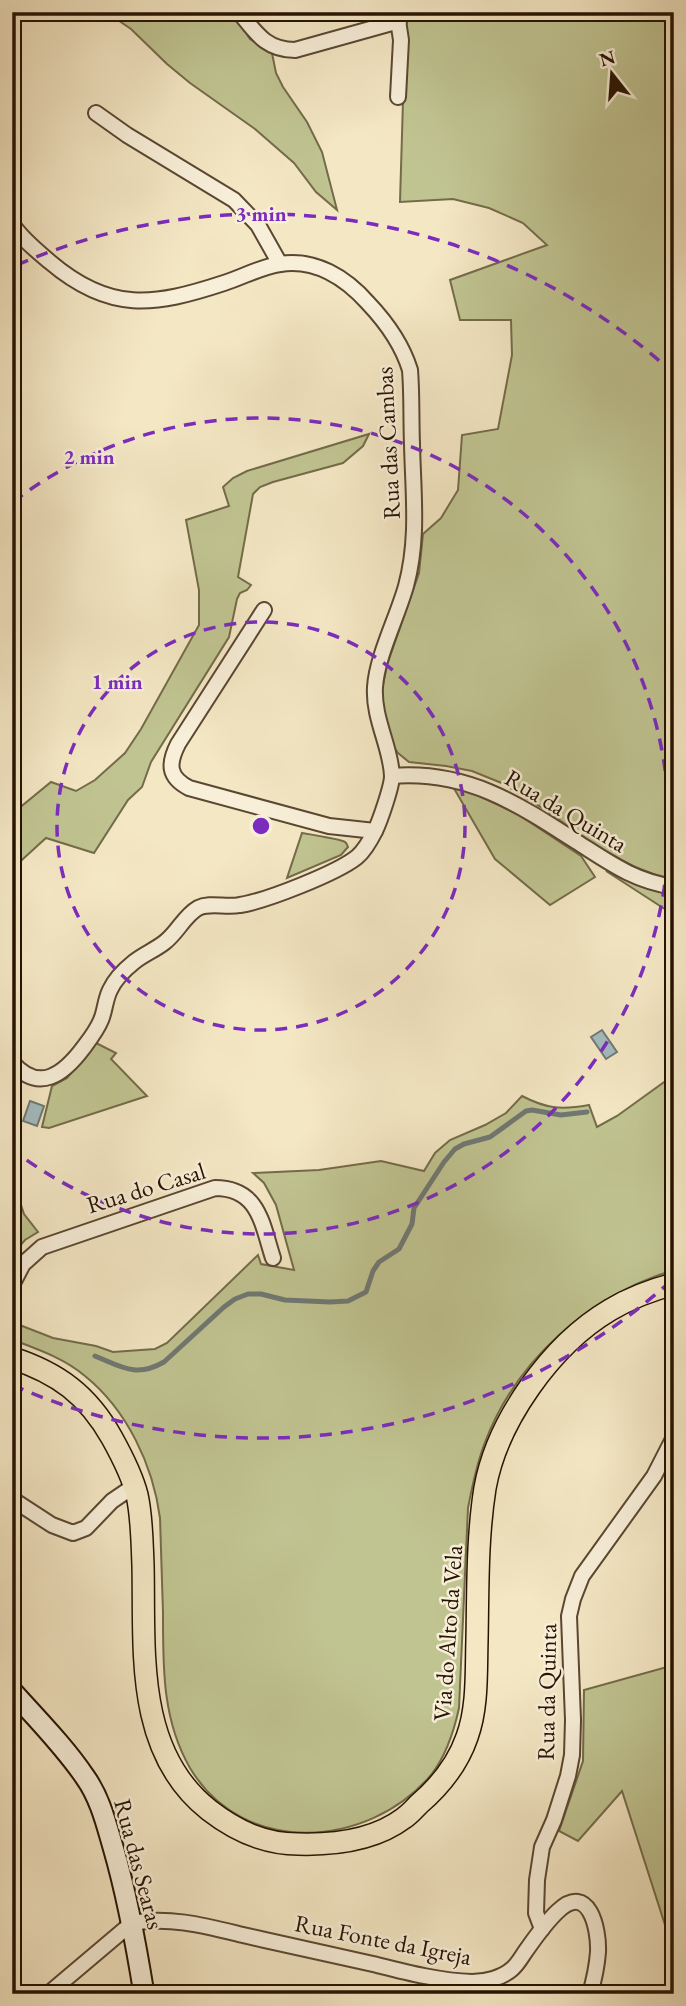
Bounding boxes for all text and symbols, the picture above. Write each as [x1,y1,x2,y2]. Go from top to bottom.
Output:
north arrow [578,38,648,108]
text: N [596,44,619,72]
text: 3 min [235,200,287,227]
street label: Rua das Cambas [368,366,407,520]
text: 2 min [63,443,115,470]
text: 1 min [91,668,143,695]
street label: Rua da Quinta [499,762,633,859]
centre of rings [249,814,273,838]
street label: Rua do Casal [83,1155,209,1220]
street label: Via do Alto da Vela [426,1544,469,1722]
street label: Rua da Quinta [530,1623,563,1761]
street label: Rua das Searas [107,1795,172,1933]
street label: Rua Fonte da Igreja [292,1907,475,1972]

